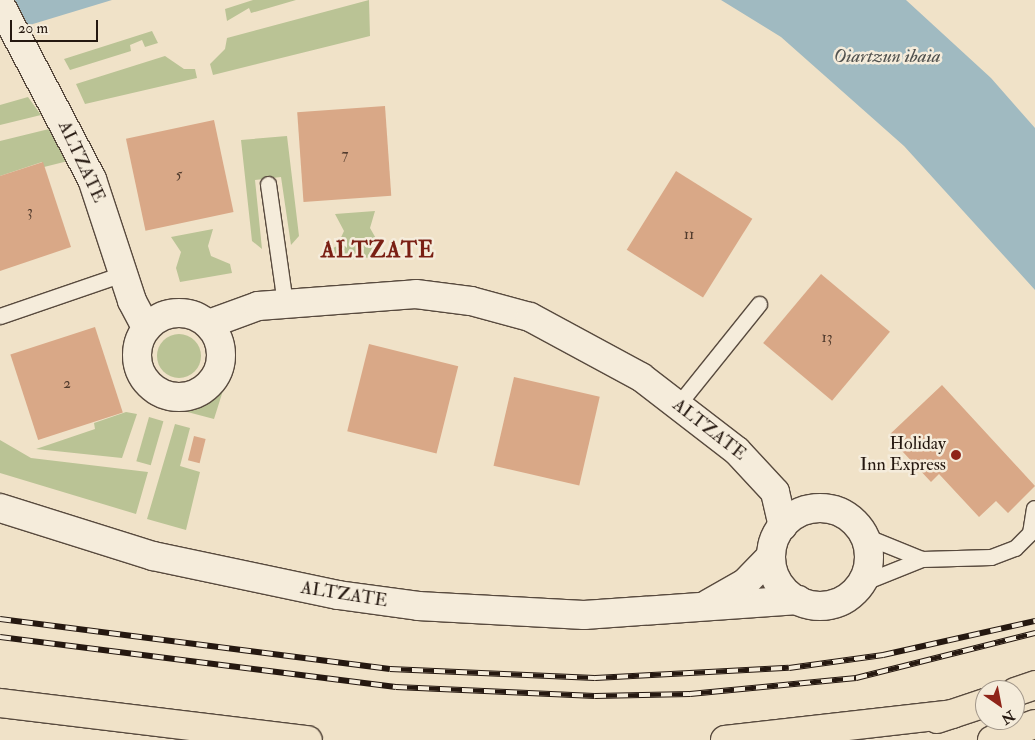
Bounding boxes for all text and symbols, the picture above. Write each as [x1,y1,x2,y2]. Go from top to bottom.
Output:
scale bar [12,10,100,42]
text: 20 m [18,19,48,38]
water label: Oiartzun ibaia [833,46,941,68]
street label: ALTZATE [53,118,109,206]
house number: 7 [342,146,348,164]
house number: 5 [176,166,182,184]
house number: 3 [27,203,33,221]
house number: 11 [684,226,694,244]
district label: ALTZATE [320,238,436,264]
house number: 13 [821,329,833,347]
house number: 2 [63,375,71,393]
street label: ALTZATE [668,395,750,465]
place label: Holiday Inn Express [860,434,946,476]
marker: Holiday Inn Express [950,449,962,461]
street label: ALTZATE [299,577,389,613]
north arrow [975,680,1025,730]
text: N [998,707,1018,728]

